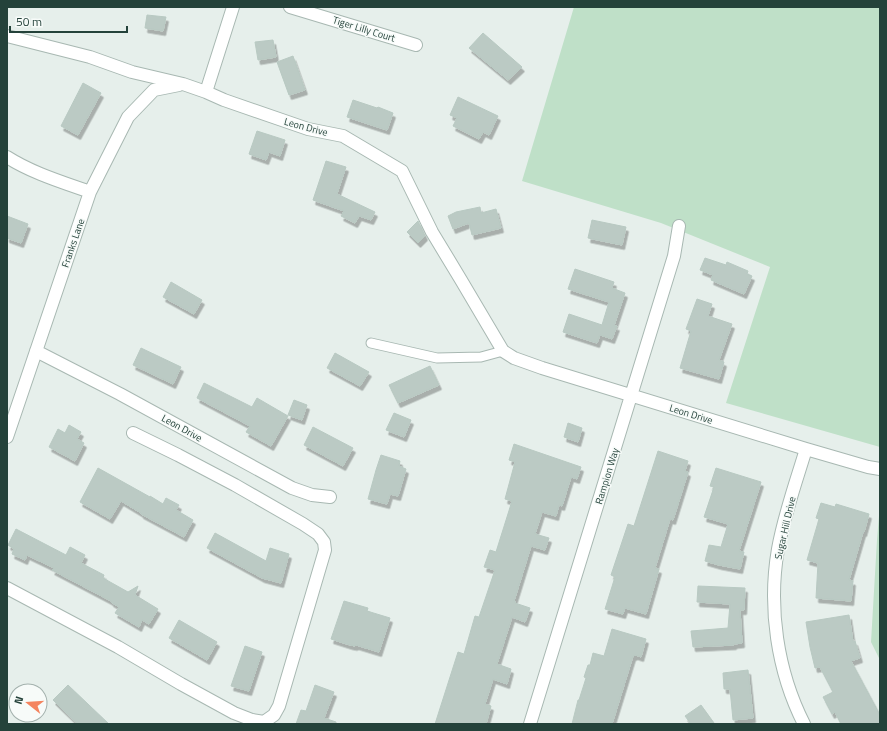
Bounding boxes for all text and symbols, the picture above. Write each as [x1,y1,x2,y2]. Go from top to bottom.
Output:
scale bar [10,8,127,34]
text: 50 m [16,12,42,31]
street label: Tiger Lilly Court [331,12,398,46]
street label: Leon Drive [283,114,329,140]
street label: Franks Lane [58,217,88,269]
street label: Leon Drive [668,400,714,428]
street label: Leon Drive [159,411,205,445]
street label: Rampion Way [591,446,623,506]
street label: Sugar Hill Drive [770,495,800,561]
north arrow [8,683,48,723]
text: N [10,694,27,706]

